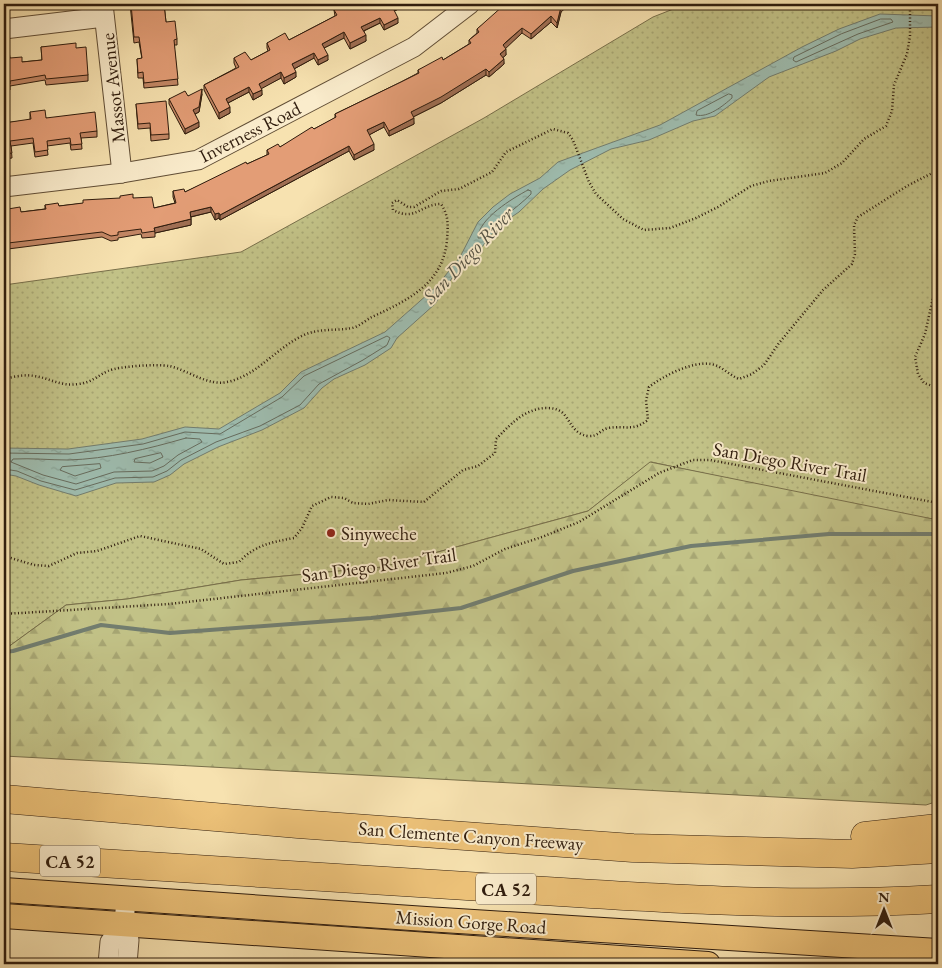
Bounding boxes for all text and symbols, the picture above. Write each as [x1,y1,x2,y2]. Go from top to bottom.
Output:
street label: Massot Avenue [95,32,131,144]
street label: Inverness Road [195,96,305,168]
water label: San Diego River [416,200,520,309]
street label: San Diego River Trail [711,436,869,488]
place label: Sinyweche [341,521,417,546]
marker: Sinyweche [325,527,337,539]
street label: San Diego River Trail [300,542,458,588]
street label: San Clemente Canyon Freeway [358,816,585,856]
road number: CA 52 [40,846,100,876]
road number: CA 52 [476,874,536,904]
north arrow [860,886,910,936]
text: N [878,888,890,906]
street label: Mission Gorge Road [395,904,547,940]

